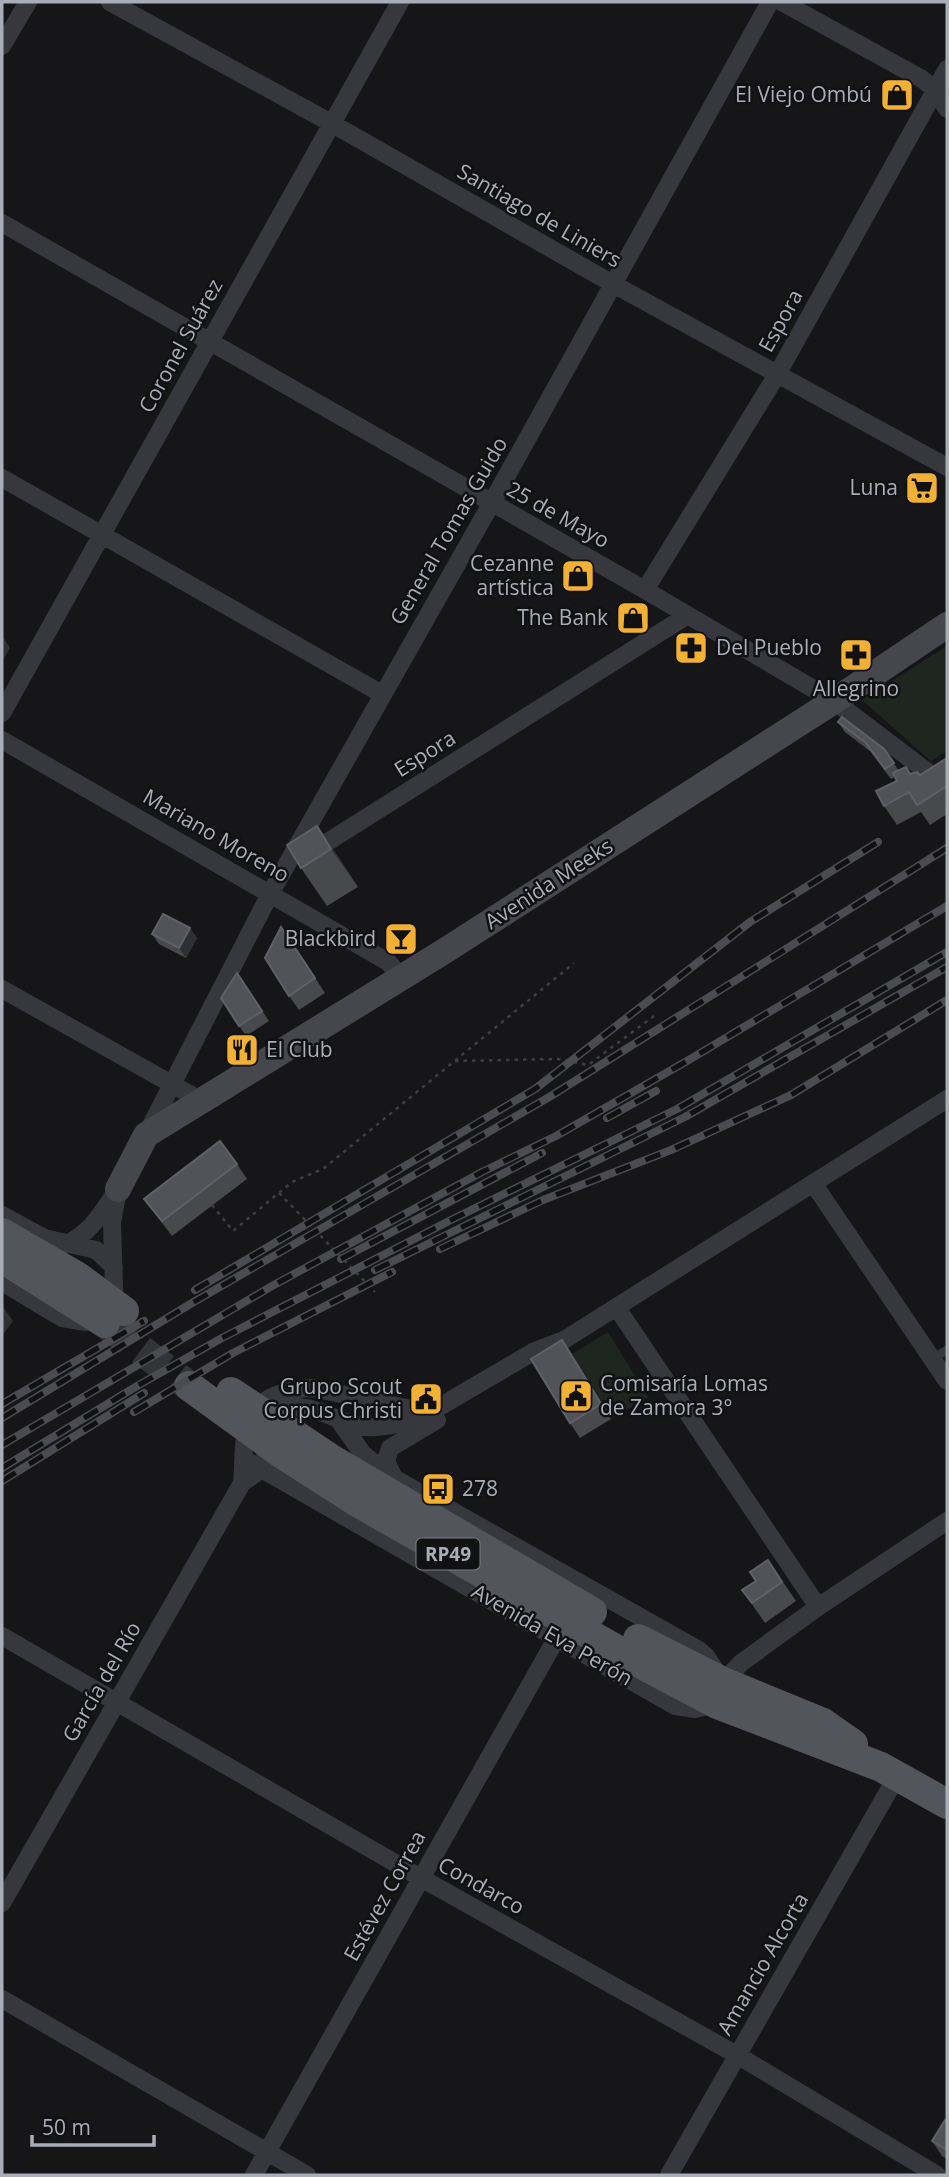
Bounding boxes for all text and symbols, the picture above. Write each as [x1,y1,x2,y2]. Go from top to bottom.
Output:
shop icon: El Viejo Ombú [878,76,916,114]
place label: El Viejo Ombú [735,80,872,108]
street label: Santiago de Liniers [452,157,627,273]
street label: Coronel Suárez [132,274,229,417]
street label: Espora [752,284,809,357]
street label: General Tomas Guido [383,432,513,629]
supermarket icon: Luna [903,469,941,507]
place label: Luna [850,473,898,501]
street label: 25 de Mayo [502,474,615,554]
place label: Cezanne artística [470,549,554,601]
shop icon: Cezanne artística [559,557,597,595]
shop icon: The Bank [614,599,652,637]
place label: The Bank [517,603,608,631]
pharmacy icon: Del Pueblo [672,629,710,667]
place label: Del Pueblo [716,633,822,661]
pharmacy icon: Allegrino [837,636,875,674]
place label: Allegrino [813,674,899,702]
street label: Espora [388,723,460,783]
street label: Mariano Moreno [138,782,295,888]
street label: Avenida Meeks [479,831,618,935]
bar icon: Blackbird [382,920,420,958]
place label: Blackbird [285,924,376,952]
restaurant icon: El Club [223,1031,261,1069]
place label: El Club [266,1035,333,1063]
place label: Comisaría Lomas de Zamora 3° [600,1369,768,1421]
place label: Grupo Scout Corpus Christi [264,1372,402,1424]
public building icon: Comisaría Lomas de Zamora 3° [557,1377,595,1415]
public building icon: Grupo Scout Corpus Christi [407,1380,445,1418]
bus stop icon: 278 [419,1470,457,1508]
place label: 278 [462,1474,498,1502]
road number: RP49 [416,1538,480,1570]
street label: Avenida Eva Perón [467,1577,638,1692]
street label: García del Río [55,1616,147,1747]
street label: Estévez Correa [337,1825,432,1966]
street label: Condarco [433,1850,530,1920]
street label: Amancio Alcorta [710,1887,814,2040]
scale bar [32,2104,154,2148]
text: 50 m [42,2113,91,2141]

